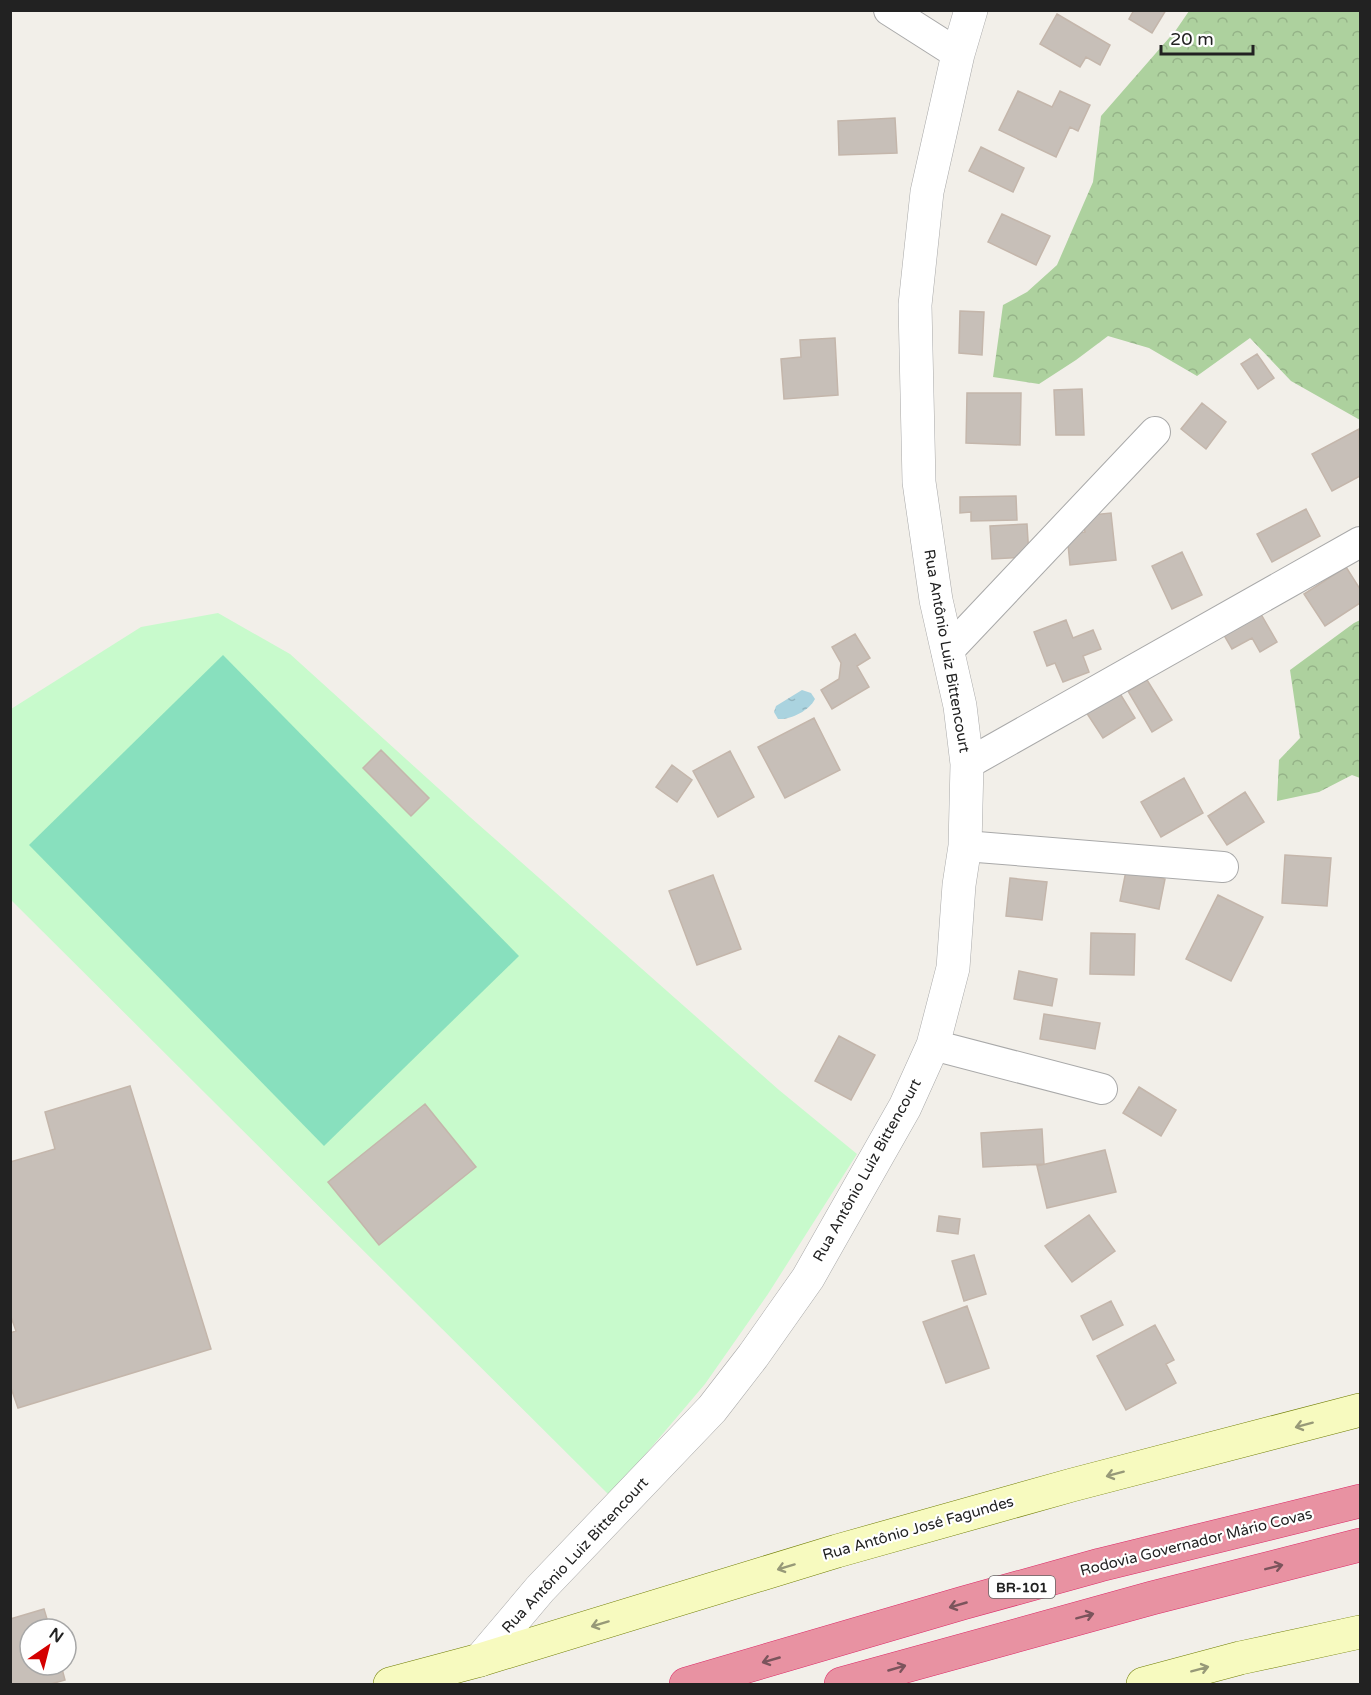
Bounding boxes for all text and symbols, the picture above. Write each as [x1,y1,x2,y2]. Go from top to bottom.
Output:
scale bar [1161,18,1252,56]
text: 20 m [1170,28,1214,50]
street label: Rua Antônio Luiz Bittencourt [920,548,974,754]
street label: Rua Antônio Luiz Bittencourt [809,1075,925,1265]
one-way arrow [1295,1419,1314,1431]
one-way arrow [1106,1468,1125,1480]
street label: Rua Antônio Luiz Bittencourt [498,1473,652,1637]
street label: Rua Antônio José Fagundes [820,1492,1016,1564]
street label: Rodovia Governador Mário Covas [1078,1504,1314,1580]
one-way arrow [1264,1560,1283,1572]
one-way arrow [777,1562,796,1573]
road number: BR-101 [989,1576,1055,1598]
one-way arrow [949,1599,968,1611]
one-way arrow [1075,1610,1094,1621]
north arrow [18,1617,78,1677]
one-way arrow [591,1619,610,1630]
text: N [45,1624,67,1647]
one-way arrow [762,1654,781,1666]
one-way arrow [887,1662,906,1673]
one-way arrow [1190,1663,1209,1674]

